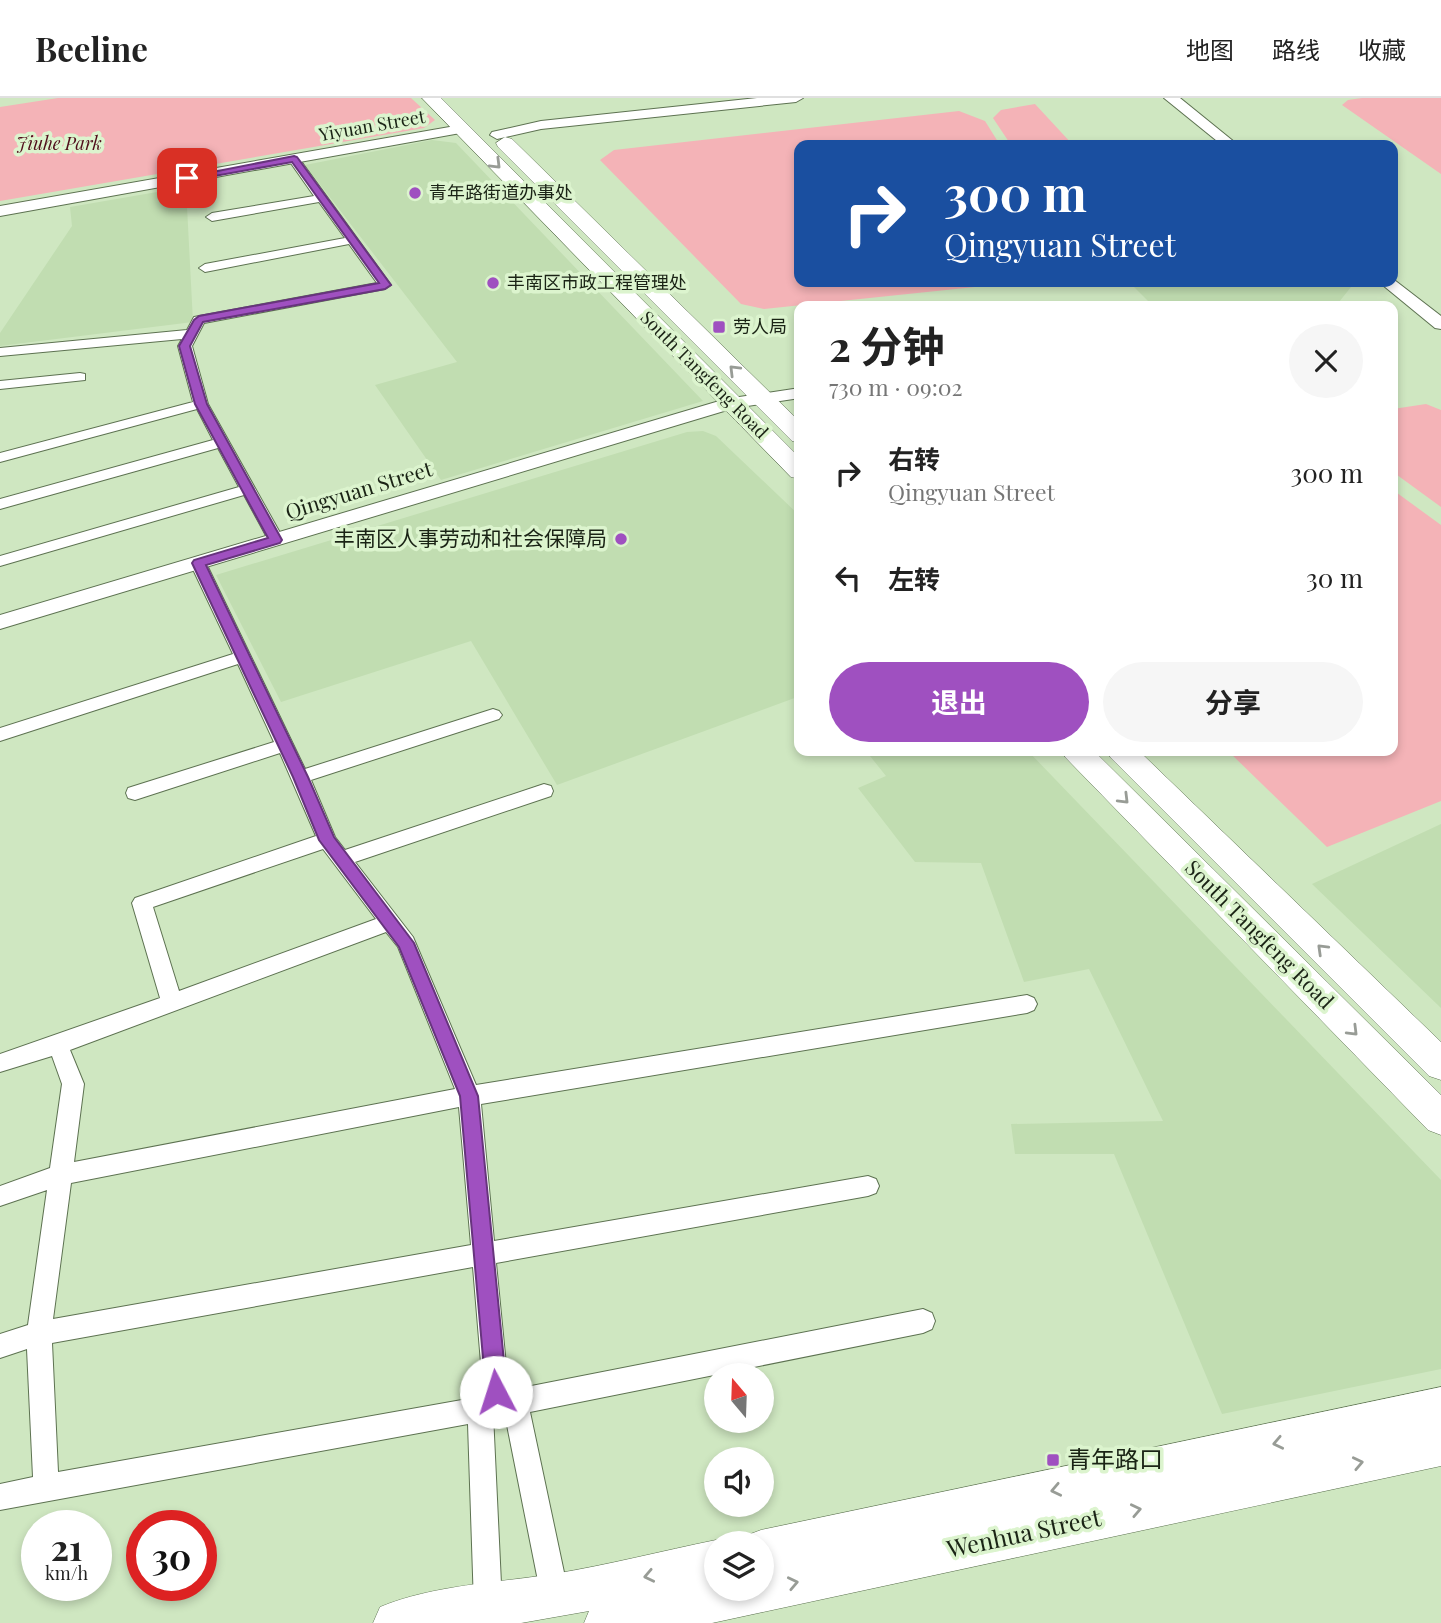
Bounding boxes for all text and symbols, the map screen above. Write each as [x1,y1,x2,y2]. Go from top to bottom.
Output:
text: Beeline [35,26,148,70]
text: 地图 [1186,33,1234,65]
text: 路线 [1272,33,1320,65]
text: 收藏 [1358,33,1406,65]
street label: Yiyuan Street [316,104,427,146]
park label: Jiuhe Park [16,131,102,155]
pin [157,148,217,208]
one-way arrow [487,156,500,169]
icon: arrive [168,159,206,197]
text: 300 m [944,159,1087,224]
icon: right [829,168,920,259]
place label: 青年路街道办事处 [429,180,573,204]
marker: 青年路街道办事处 [407,185,423,201]
text: Qingyuan Street [944,222,1176,265]
place label: 丰南区市政工程管理处 [507,270,687,294]
marker: 丰南区市政工程管理处 [485,275,501,291]
street label: South Tangfeng Road [636,305,774,444]
place label: 劳人局 [733,314,787,338]
text: 2 分钟 [829,317,944,373]
marker: 劳人局 [711,319,727,335]
button: close [1289,324,1363,398]
one-way arrow [729,366,742,379]
text: 730 m · 09:02 [829,371,963,402]
text: 右转 [888,441,940,476]
street label: Qingyuan Street [282,453,436,525]
icon: right [829,454,867,492]
text: 300 m [1291,455,1363,490]
text: Qingyuan Street [888,476,1055,507]
place label: 丰南区人事劳动和社会保障局 [334,523,607,551]
marker: 丰南区人事劳动和社会保障局 [613,531,629,547]
icon: left [829,559,867,597]
text: 30 m [1306,560,1363,595]
text: 左转 [888,561,940,596]
button: 退出 [829,662,1089,742]
button: 分享 [1103,662,1363,742]
one-way arrow [1116,791,1129,804]
street label: South Tangfeng Road [1180,853,1341,1014]
one-way arrow [1318,944,1331,957]
one-way arrow [1345,1022,1358,1035]
position arrow [459,1355,533,1429]
north arrow [704,1363,774,1433]
map controls [704,1363,774,1601]
one-way arrow [1272,1434,1284,1449]
place label: 青年路口 [1067,1442,1163,1474]
button: sound [704,1447,774,1517]
marker: 青年路口 [1045,1452,1061,1468]
one-way arrow [1352,1456,1364,1471]
one-way arrow [1050,1481,1062,1496]
street label: Wenhua Street [943,1500,1104,1564]
one-way arrow [1130,1504,1142,1519]
speed limit sign: 30 [126,1510,217,1601]
text: 21 [51,1523,82,1570]
button: layers [704,1531,774,1601]
text: km/h [45,1561,88,1585]
one-way arrow [643,1568,655,1583]
one-way arrow [787,1577,799,1592]

